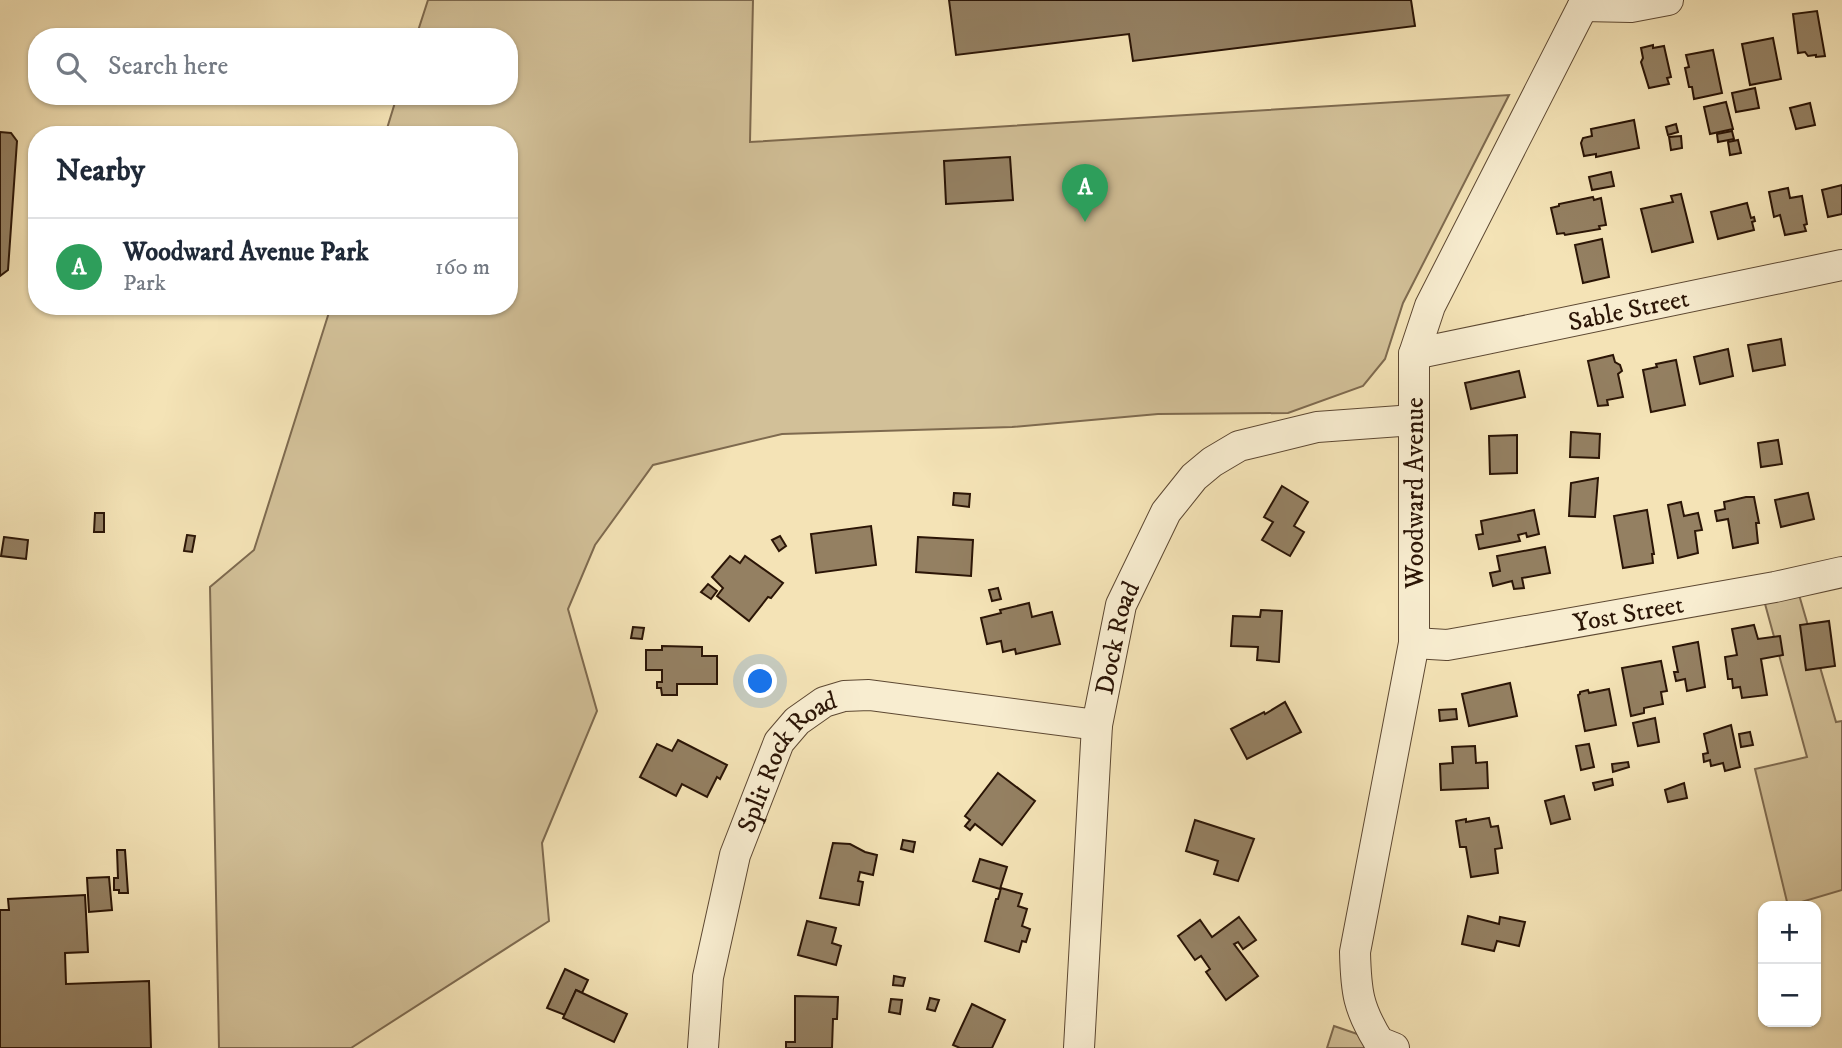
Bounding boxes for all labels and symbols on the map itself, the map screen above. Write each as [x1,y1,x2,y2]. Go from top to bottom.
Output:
pin: A [1062,164,1108,222]
street label: Sable Street [1565,282,1692,339]
street label: Woodward Avenue [1399,397,1432,590]
street label: Dock Road [1089,576,1148,697]
street label: Yost Street [1571,588,1686,640]
your location [743,664,777,698]
street label: Split Rock Road [730,684,841,838]

